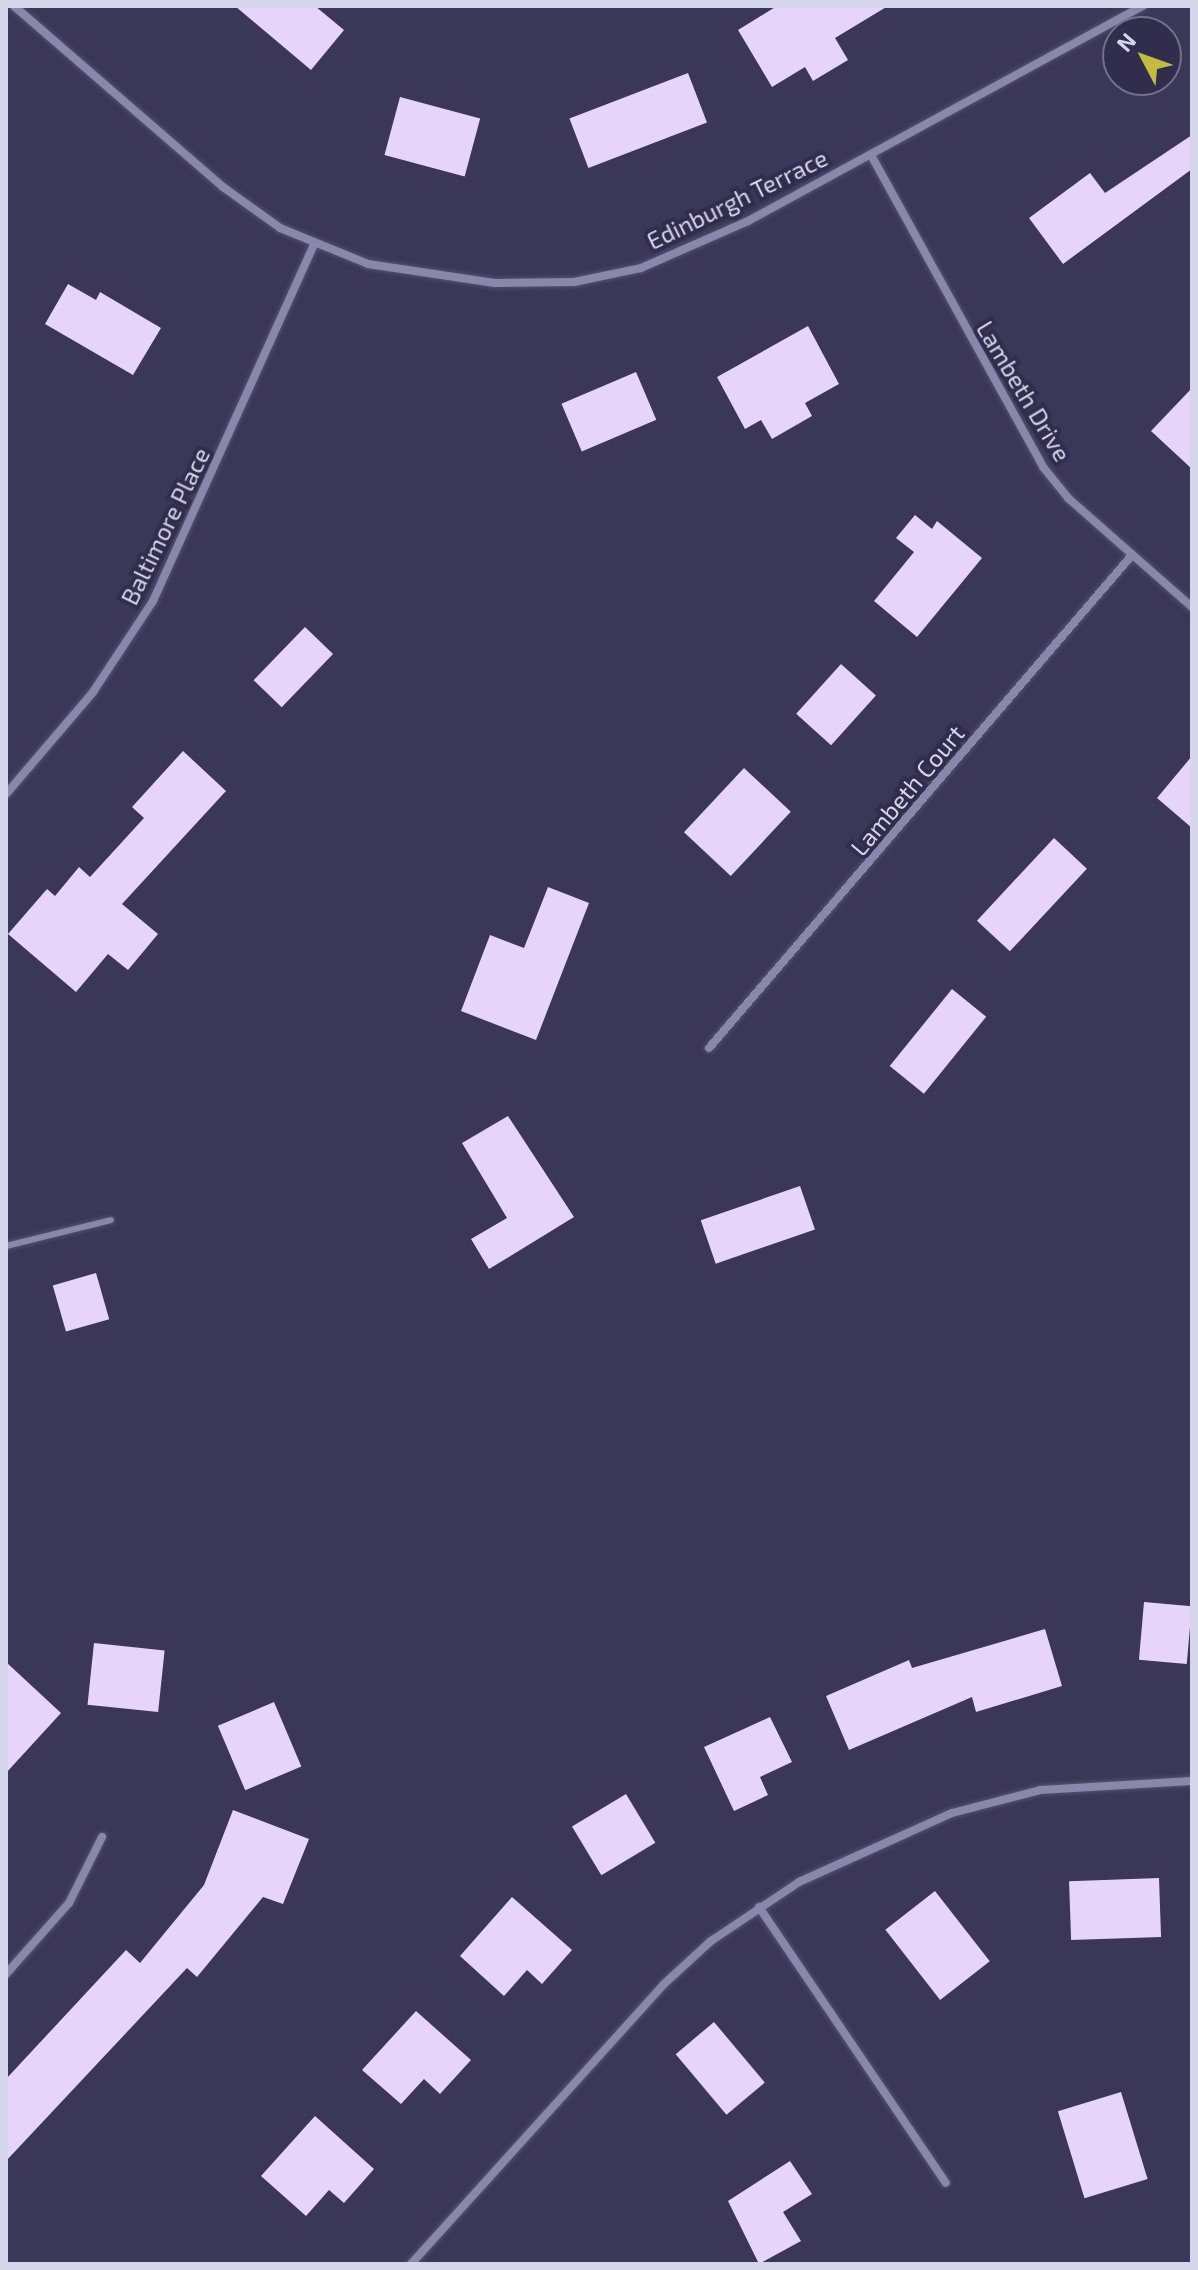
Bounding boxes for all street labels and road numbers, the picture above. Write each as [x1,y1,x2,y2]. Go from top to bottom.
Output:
street label: Edinburgh Terrace [642,143,832,255]
street label: Lambeth Drive [971,316,1077,466]
street label: Baltimore Place [115,443,215,609]
street label: Lambeth Court [844,719,970,861]

